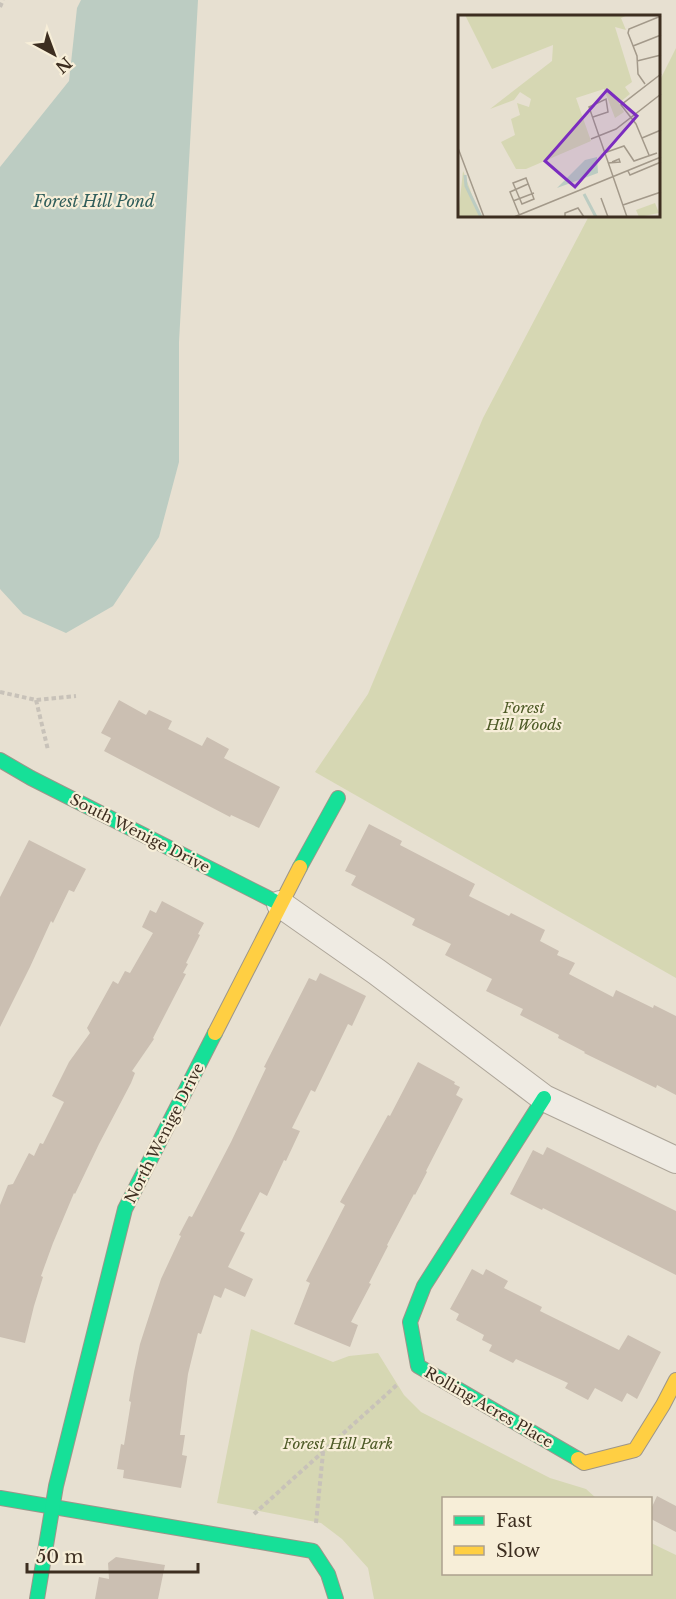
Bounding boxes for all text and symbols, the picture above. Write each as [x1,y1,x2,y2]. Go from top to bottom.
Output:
inset map [458,15,661,218]
north arrow [24,24,84,84]
text: N [52,53,76,78]
water label: Forest Hill Pond [33,191,155,211]
park label: Forest Hill Woods [485,698,562,734]
street label: South Wenige Drive [67,789,213,877]
street label: North Wenige Drive [120,1060,208,1206]
street label: Rolling Acres Place [421,1362,557,1452]
park label: Forest Hill Park [282,1434,393,1453]
legend [442,1497,652,1575]
text: Fast [496,1510,533,1532]
scale bar [27,1536,198,1574]
text: Slow [496,1540,541,1562]
text: 50 m [36,1546,84,1568]

